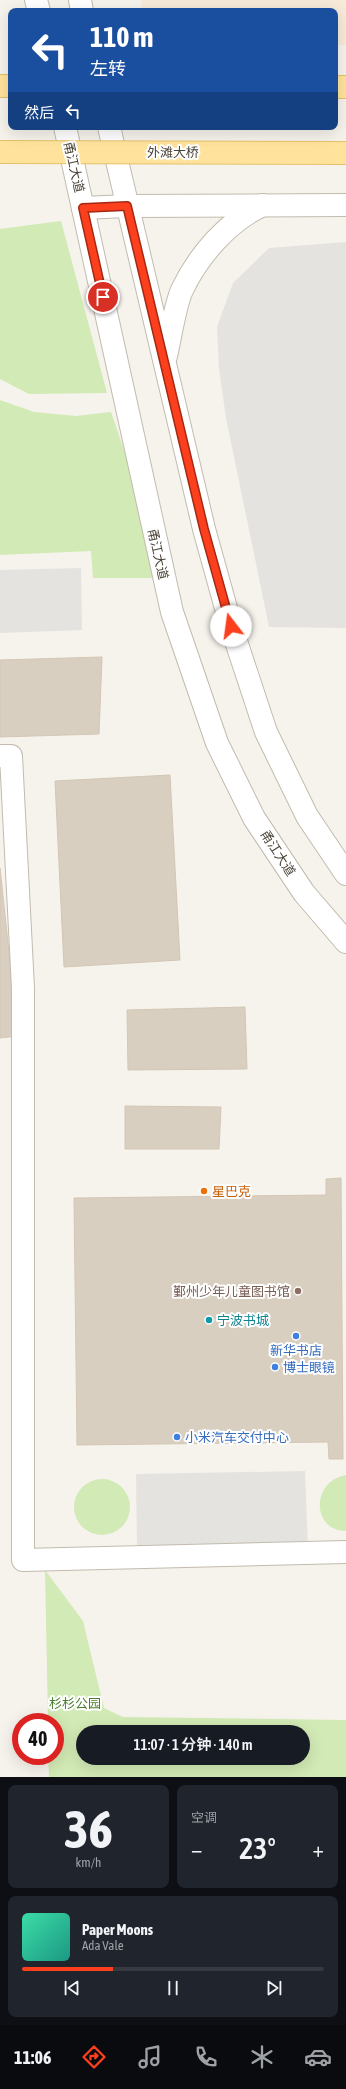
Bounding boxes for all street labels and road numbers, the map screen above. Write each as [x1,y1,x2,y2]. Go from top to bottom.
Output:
street label: 甬江大道 [61,140,87,194]
street label: 外滩大桥 [147,145,199,160]
street label: 甬江大道 [145,527,171,581]
street label: 甬江大道 [258,827,298,879]

